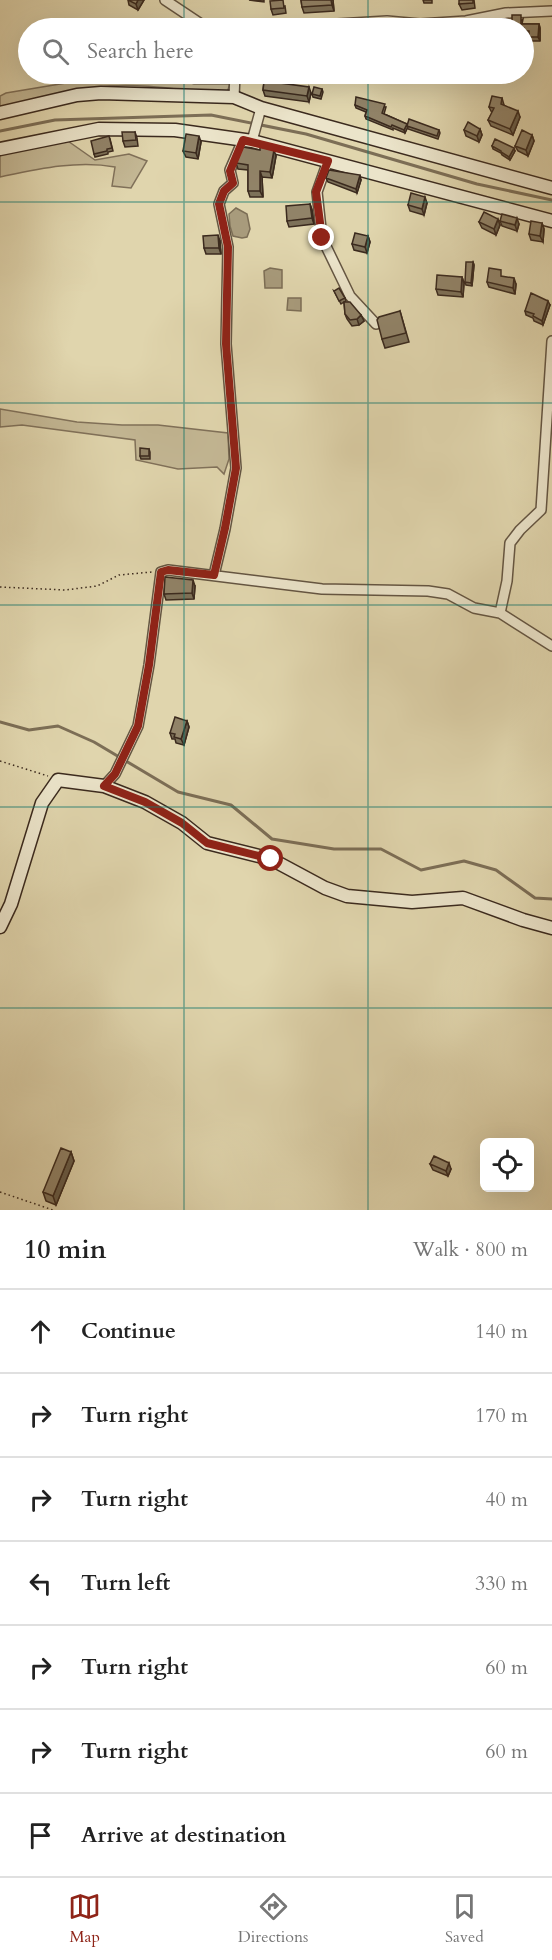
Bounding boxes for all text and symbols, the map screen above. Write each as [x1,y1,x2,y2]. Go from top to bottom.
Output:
search box [18,18,534,84]
icon: search [39,35,72,68]
text: Search here [87,36,194,66]
route end [308,224,334,250]
route start [257,845,283,871]
map controls [480,1138,534,1192]
button: locate [480,1138,534,1192]
text: 10 min [24,1232,107,1267]
text: Walk · 800 m [413,1236,528,1263]
icon: ahead [24,1315,57,1348]
text: Continue [81,1316,176,1346]
text: 140 m [475,1318,528,1345]
icon: right [24,1399,57,1432]
text: Turn right [81,1400,188,1430]
text: 170 m [475,1402,528,1429]
icon: right [24,1483,57,1516]
text: Turn right [81,1484,188,1514]
text: 40 m [485,1486,528,1513]
icon: left [24,1567,57,1600]
text: Turn left [81,1568,170,1598]
text: 330 m [475,1570,528,1597]
icon: right [24,1651,57,1684]
text: Turn right [81,1652,188,1682]
text: 60 m [485,1654,528,1681]
icon: right [24,1735,57,1768]
text: Turn right [81,1736,188,1766]
text: 60 m [485,1738,528,1765]
icon: arrive [24,1819,57,1852]
text: Arrive at destination [81,1820,286,1850]
tab: Map [68,1890,101,1948]
tab: Directions [238,1890,308,1948]
tab: Saved [445,1890,484,1948]

